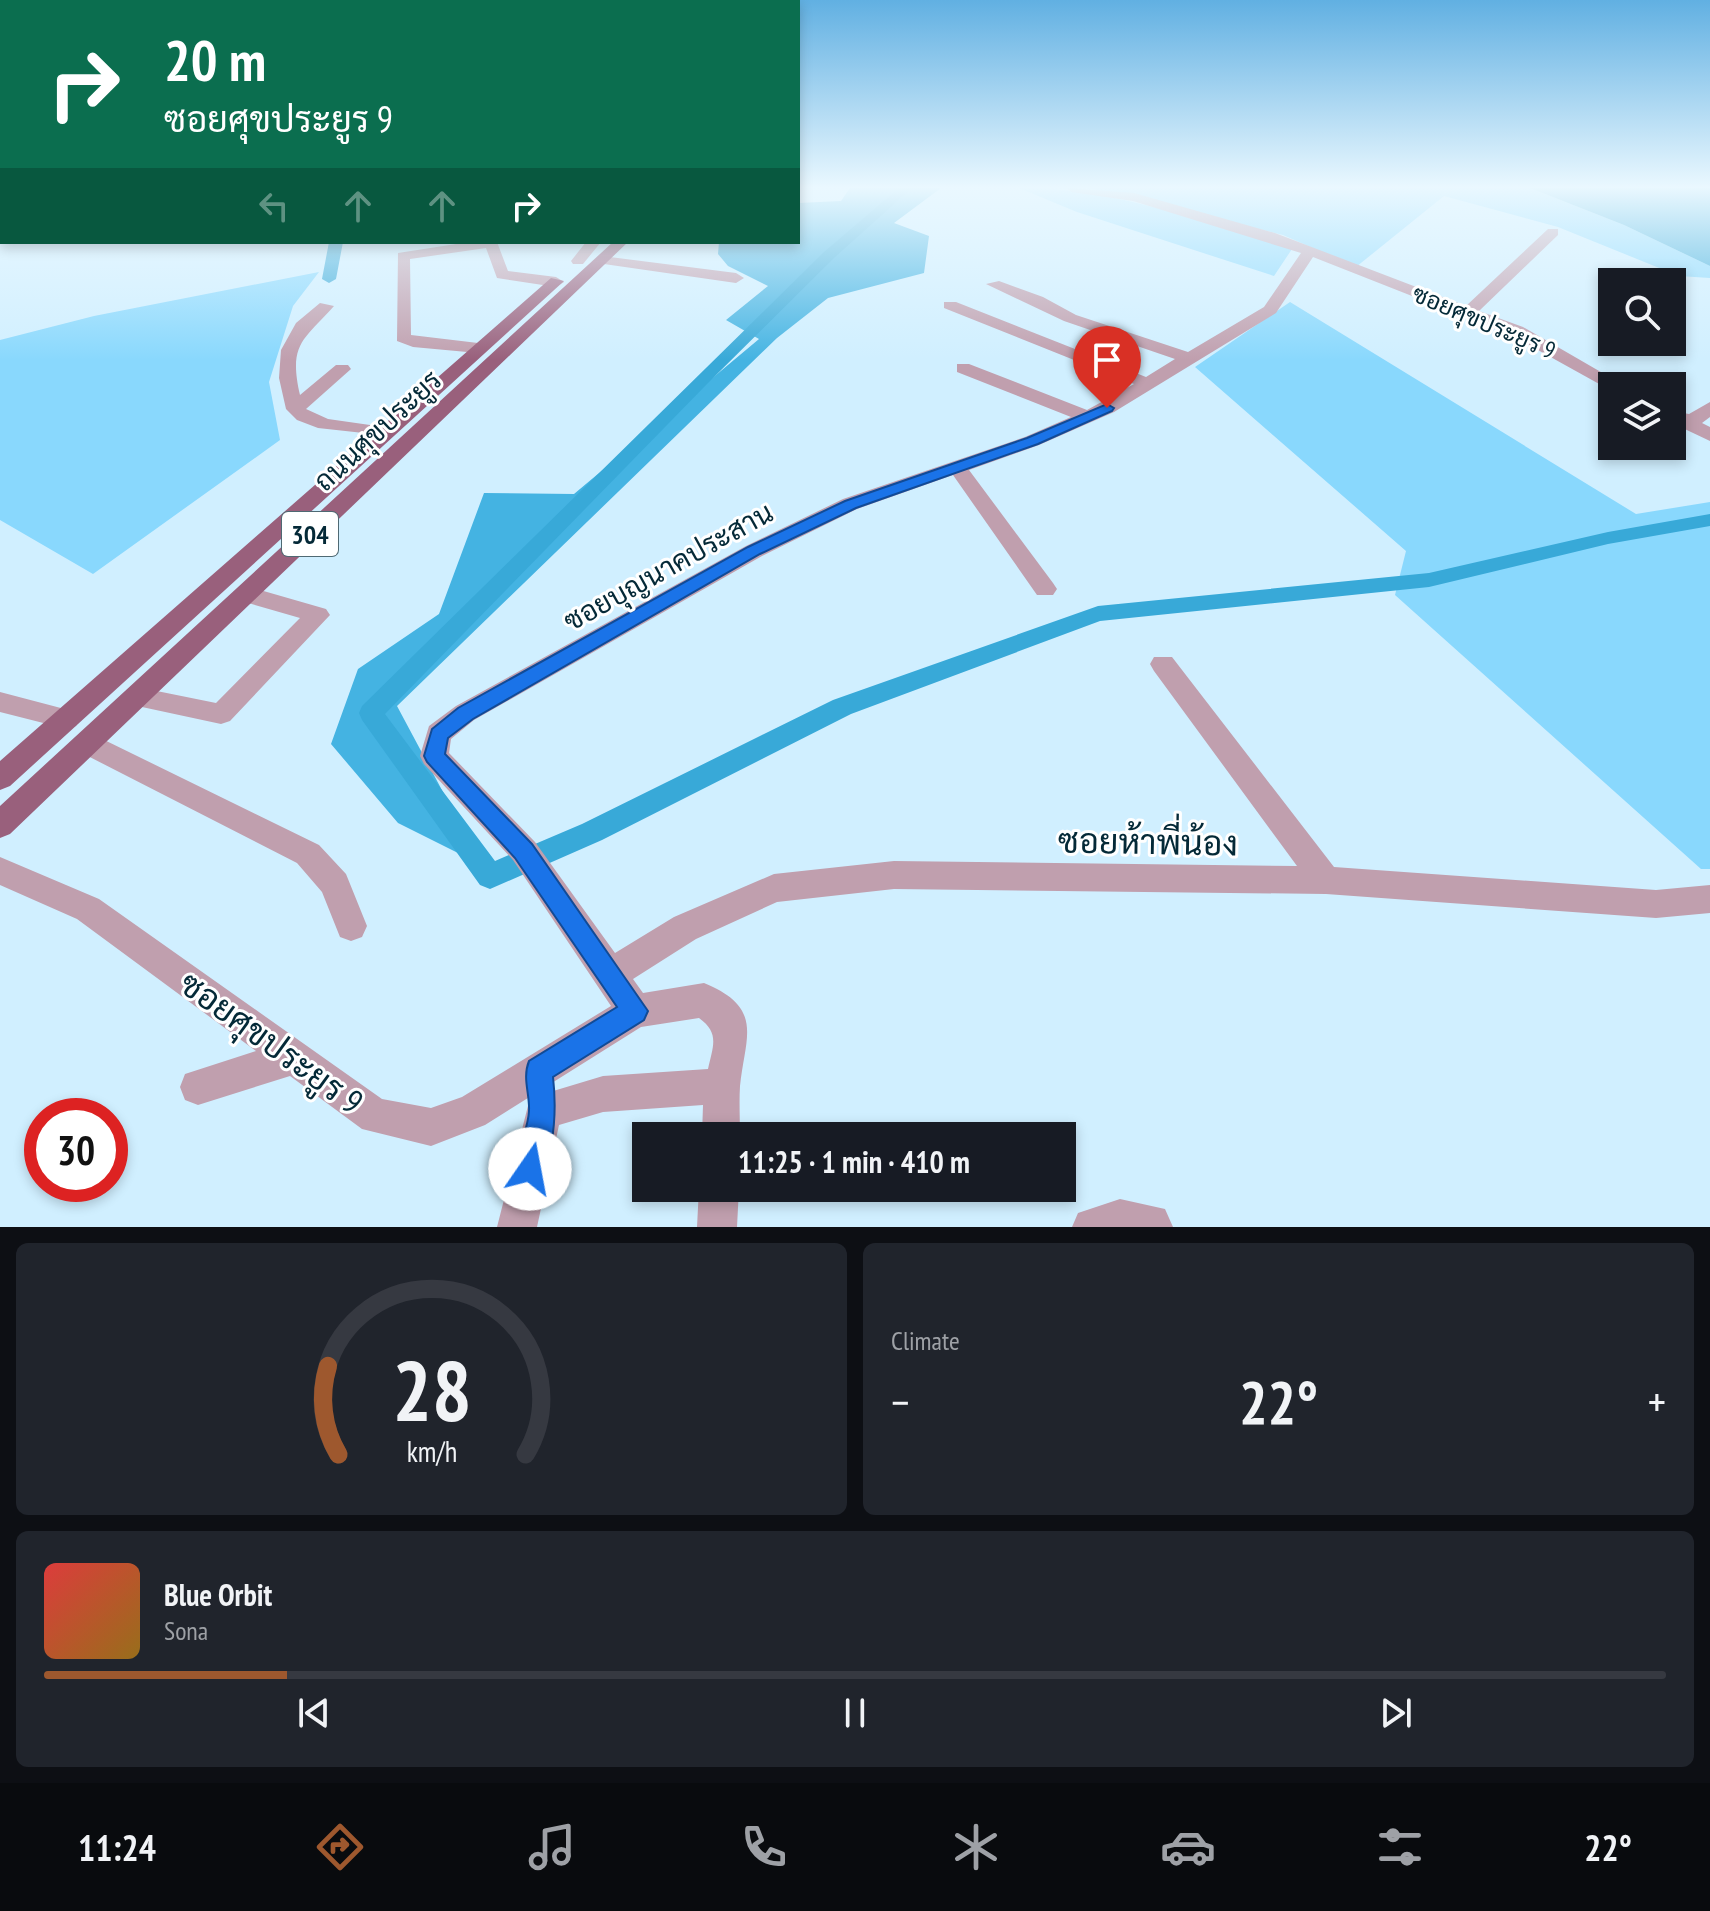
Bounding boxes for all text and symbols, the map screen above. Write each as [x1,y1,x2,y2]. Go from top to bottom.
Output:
text: 20 m [164,24,266,96]
icon: right [32,32,136,136]
text: ซอยศุขประยูร 9 [164,95,393,142]
icon: left [252,184,296,228]
icon: ahead [336,184,380,228]
icon: ahead [420,184,464,228]
icon: right [504,184,548,228]
map controls [1598,268,1686,460]
button: search [1598,268,1686,356]
street label: ซอยศุขประยูร 9 [1407,278,1560,368]
pin [1073,326,1141,408]
icon: arrive [1085,338,1129,382]
street label: ถนนศุขประยูร [305,361,450,500]
button: layers [1598,372,1686,460]
street label: ซอยบุญนาคประสาน [557,493,780,641]
road number: 304 [282,512,338,556]
street label: ซอยห้าพี่น้อง [1058,811,1238,865]
street label: ซอยศุขประยูร 9 [170,961,372,1126]
speed limit sign: 30 [24,1098,128,1202]
position arrow [488,1127,572,1211]
text: 11:25 · 1 min · 410 m [738,1142,970,1181]
text: Climate [891,1324,960,1357]
text: 28 [392,1336,471,1444]
text: 22° [1239,1363,1318,1441]
text: − [891,1373,909,1430]
text: + [1648,1373,1666,1430]
text: km/h [406,1433,457,1470]
text: Blue Orbit [164,1575,272,1614]
text: Sona [164,1614,208,1647]
icon: previous [292,1691,336,1735]
icon: pause [833,1691,877,1735]
icon: next [1374,1691,1418,1735]
icon: directions [312,1819,368,1875]
icon: music [524,1819,580,1875]
icon: phone [736,1819,792,1875]
icon: climate [948,1819,1004,1875]
icon: car [1160,1819,1216,1875]
icon: filters [1372,1819,1428,1875]
text: 11:24 [78,1824,156,1871]
text: 22° [1584,1824,1632,1871]

